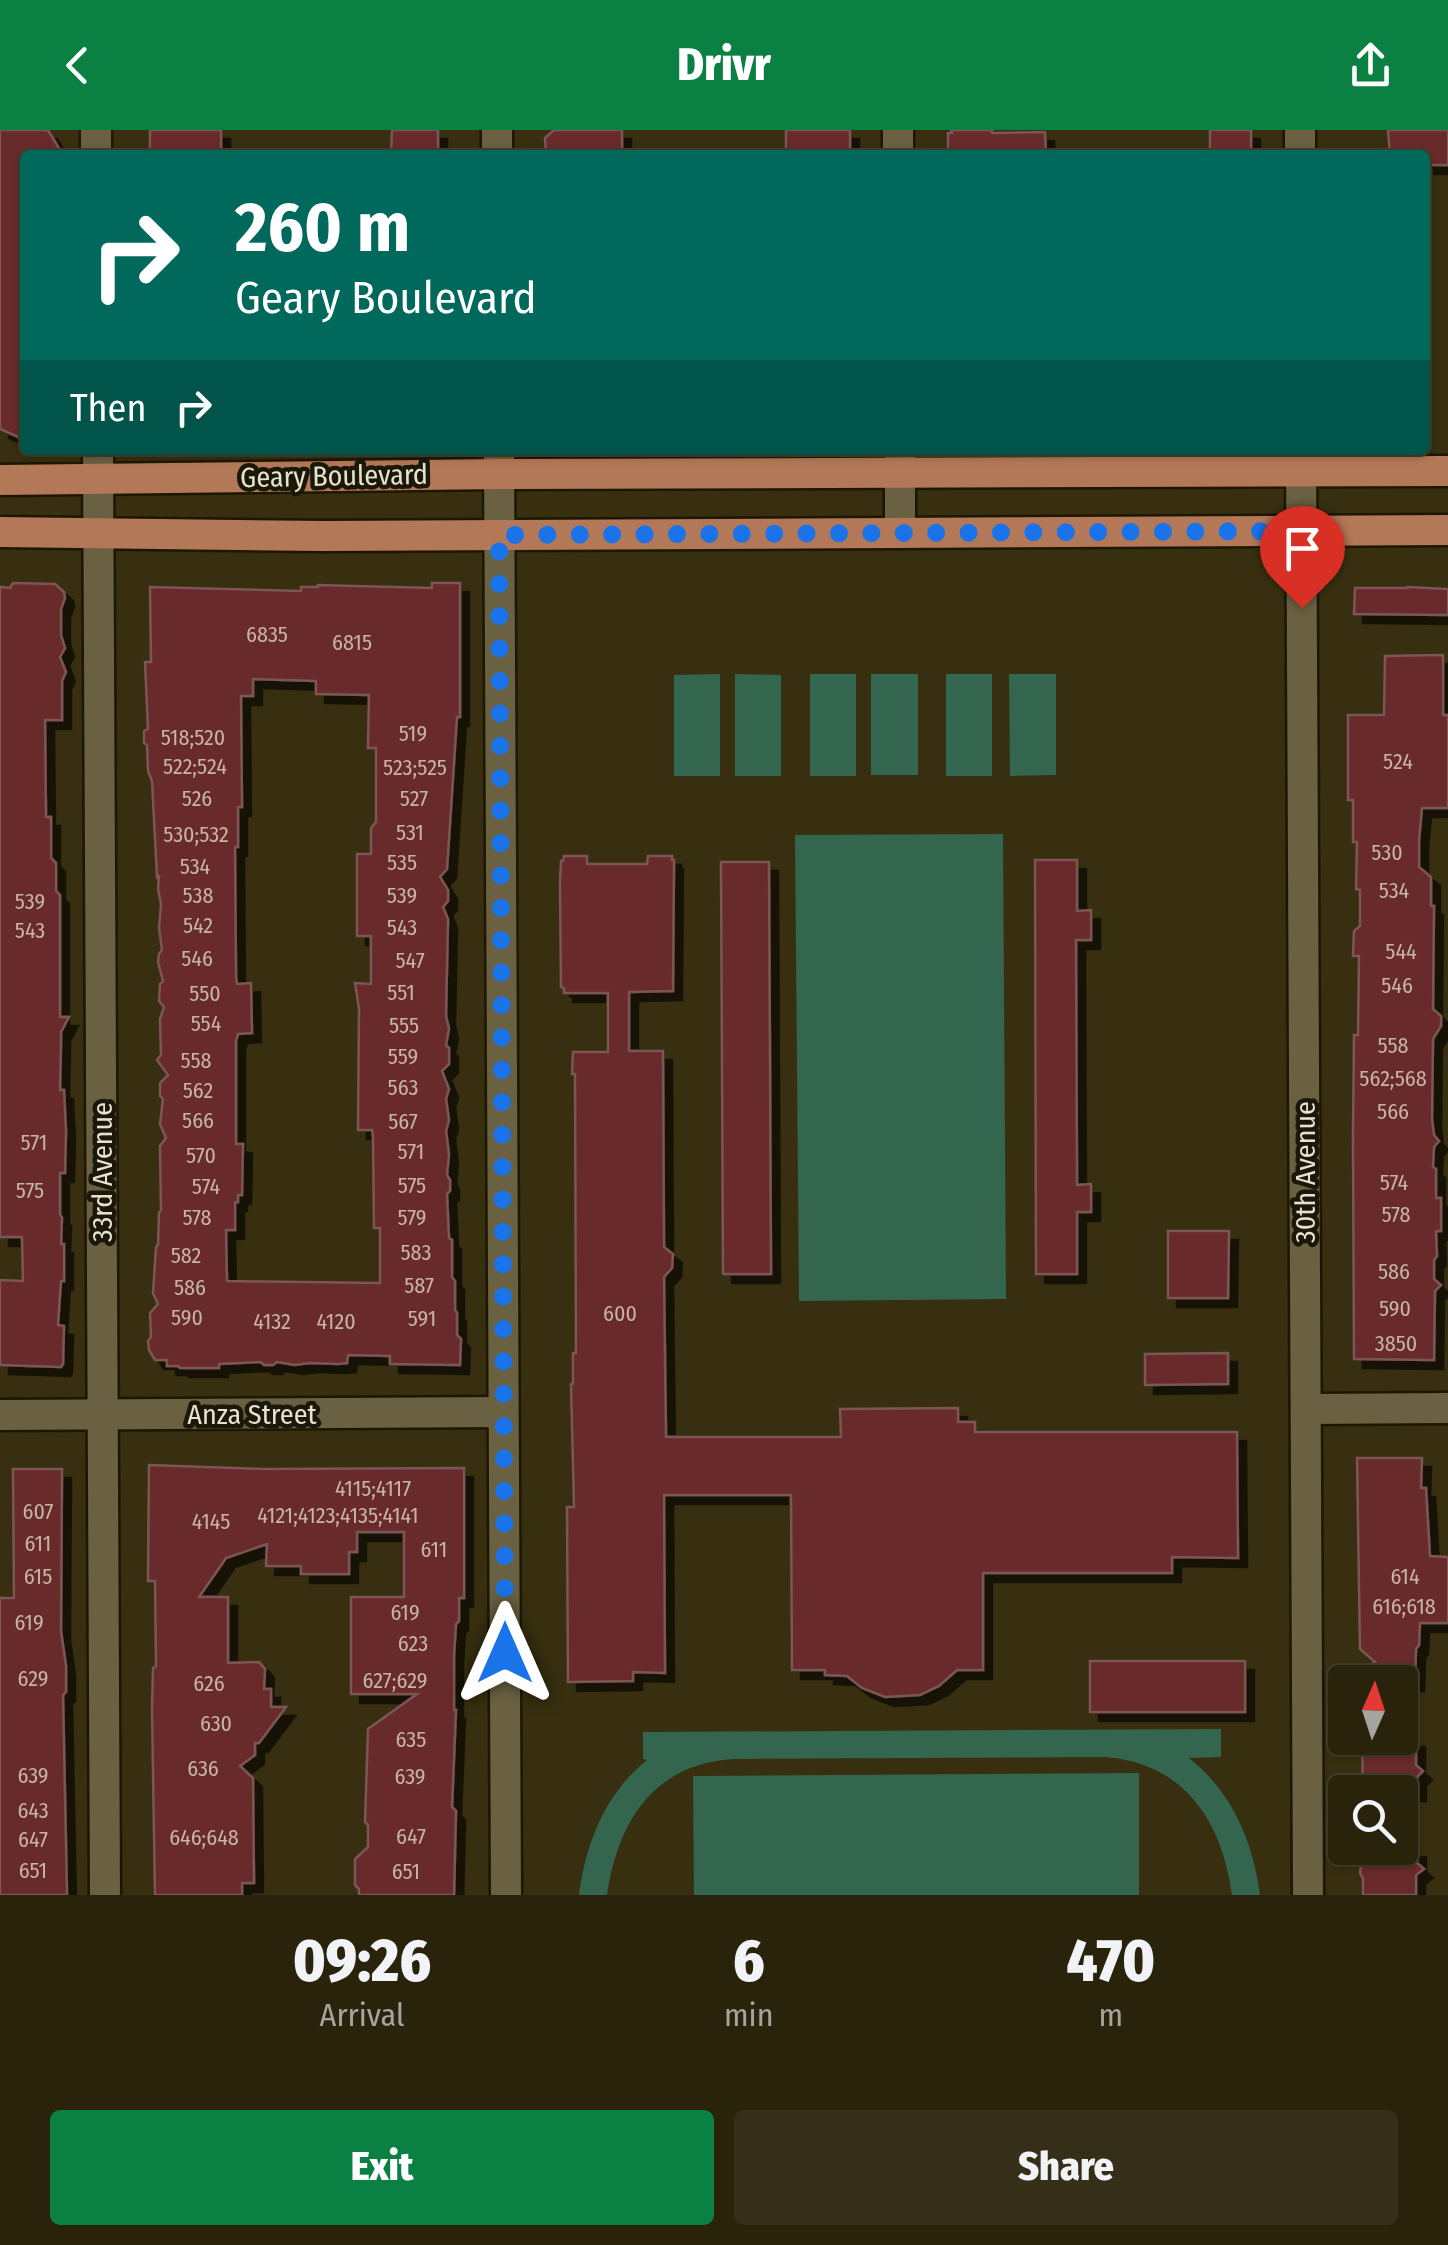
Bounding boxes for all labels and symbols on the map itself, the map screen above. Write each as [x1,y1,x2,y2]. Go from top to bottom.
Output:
street label: Geary Boulevard [240,458,428,494]
pin [1260,506,1345,609]
house number: 6835 [246,621,288,648]
house number: 6815 [332,629,372,656]
house number: 519 [399,720,427,747]
house number: 518;520 [161,724,225,751]
house number: 524 [1383,748,1413,775]
house number: 522;524 [163,753,227,780]
house number: 523;525 [383,754,447,781]
house number: 526 [182,785,212,812]
house number: 527 [400,785,428,812]
house number: 531 [396,819,424,846]
house number: 530;532 [163,821,229,848]
house number: 530 [1371,839,1403,866]
house number: 535 [387,849,417,876]
house number: 534 [180,853,211,880]
house number: 534 [1379,877,1410,904]
house number: 538 [183,882,213,909]
house number: 539 [387,882,417,909]
house number: 539 [15,888,45,915]
house number: 542 [183,912,213,939]
house number: 543 [387,914,417,941]
house number: 543 [15,917,45,944]
house number: 544 [1385,938,1417,965]
house number: 546 [181,945,213,972]
house number: 547 [395,947,425,974]
house number: 546 [1381,972,1413,999]
house number: 551 [387,979,415,1006]
house number: 550 [189,980,221,1007]
house number: 554 [191,1010,222,1037]
house number: 555 [389,1012,419,1039]
house number: 558 [1377,1032,1409,1059]
house number: 559 [388,1043,418,1070]
house number: 558 [180,1047,212,1074]
house number: 562;568 [1359,1065,1427,1092]
house number: 563 [388,1074,418,1101]
house number: 562 [183,1077,213,1104]
house number: 566 [1377,1098,1409,1125]
street label: 30th Avenue [1289,1101,1322,1243]
street label: 33rd Avenue [86,1102,119,1242]
house number: 566 [182,1107,214,1134]
house number: 567 [388,1108,418,1135]
house number: 571 [21,1129,47,1156]
house number: 571 [398,1138,424,1165]
house number: 570 [186,1142,216,1169]
house number: 574 [1380,1169,1409,1196]
house number: 575 [398,1172,426,1199]
house number: 574 [192,1173,221,1200]
house number: 575 [16,1177,44,1204]
house number: 578 [1381,1201,1411,1228]
house number: 578 [182,1204,212,1231]
house number: 579 [398,1204,426,1231]
house number: 583 [400,1239,432,1266]
house number: 582 [171,1242,201,1269]
house number: 586 [1378,1258,1410,1285]
house number: 587 [404,1272,434,1299]
house number: 586 [174,1274,206,1301]
house number: 590 [1379,1295,1411,1322]
house number: 600 [603,1300,637,1327]
house number: 590 [171,1304,203,1331]
house number: 591 [408,1305,436,1332]
house number: 4132 [253,1308,291,1335]
house number: 4120 [316,1308,356,1335]
house number: 3850 [1375,1330,1417,1357]
street label: Anza Street [187,1398,318,1431]
house number: 4115;4117 [335,1475,411,1502]
house number: 607 [23,1498,54,1525]
house number: 4121;4123;4135;4141 [257,1502,419,1529]
house number: 4145 [192,1508,230,1535]
house number: 611 [25,1530,51,1557]
house number: 611 [421,1536,447,1563]
house number: 615 [24,1563,52,1590]
house number: 614 [1390,1563,1420,1590]
house number: 616;618 [1372,1593,1436,1620]
house number: 619 [390,1599,420,1626]
position arrow [453,1601,557,1705]
house number: 619 [14,1609,44,1636]
house number: 623 [398,1630,428,1657]
house number: 629 [18,1665,48,1692]
north arrow [1328,1665,1418,1755]
house number: 627;629 [363,1667,427,1694]
house number: 626 [193,1670,225,1697]
house number: 630 [200,1710,232,1737]
house number: 635 [396,1726,426,1753]
house number: 636 [187,1755,219,1782]
house number: 639 [17,1762,49,1789]
house number: 639 [394,1763,426,1790]
house number: 643 [17,1797,49,1824]
house number: 647 [396,1823,426,1850]
house number: 646;648 [169,1824,239,1851]
house number: 647 [18,1826,48,1853]
house number: 651 [19,1857,47,1884]
house number: 651 [392,1858,420,1885]

